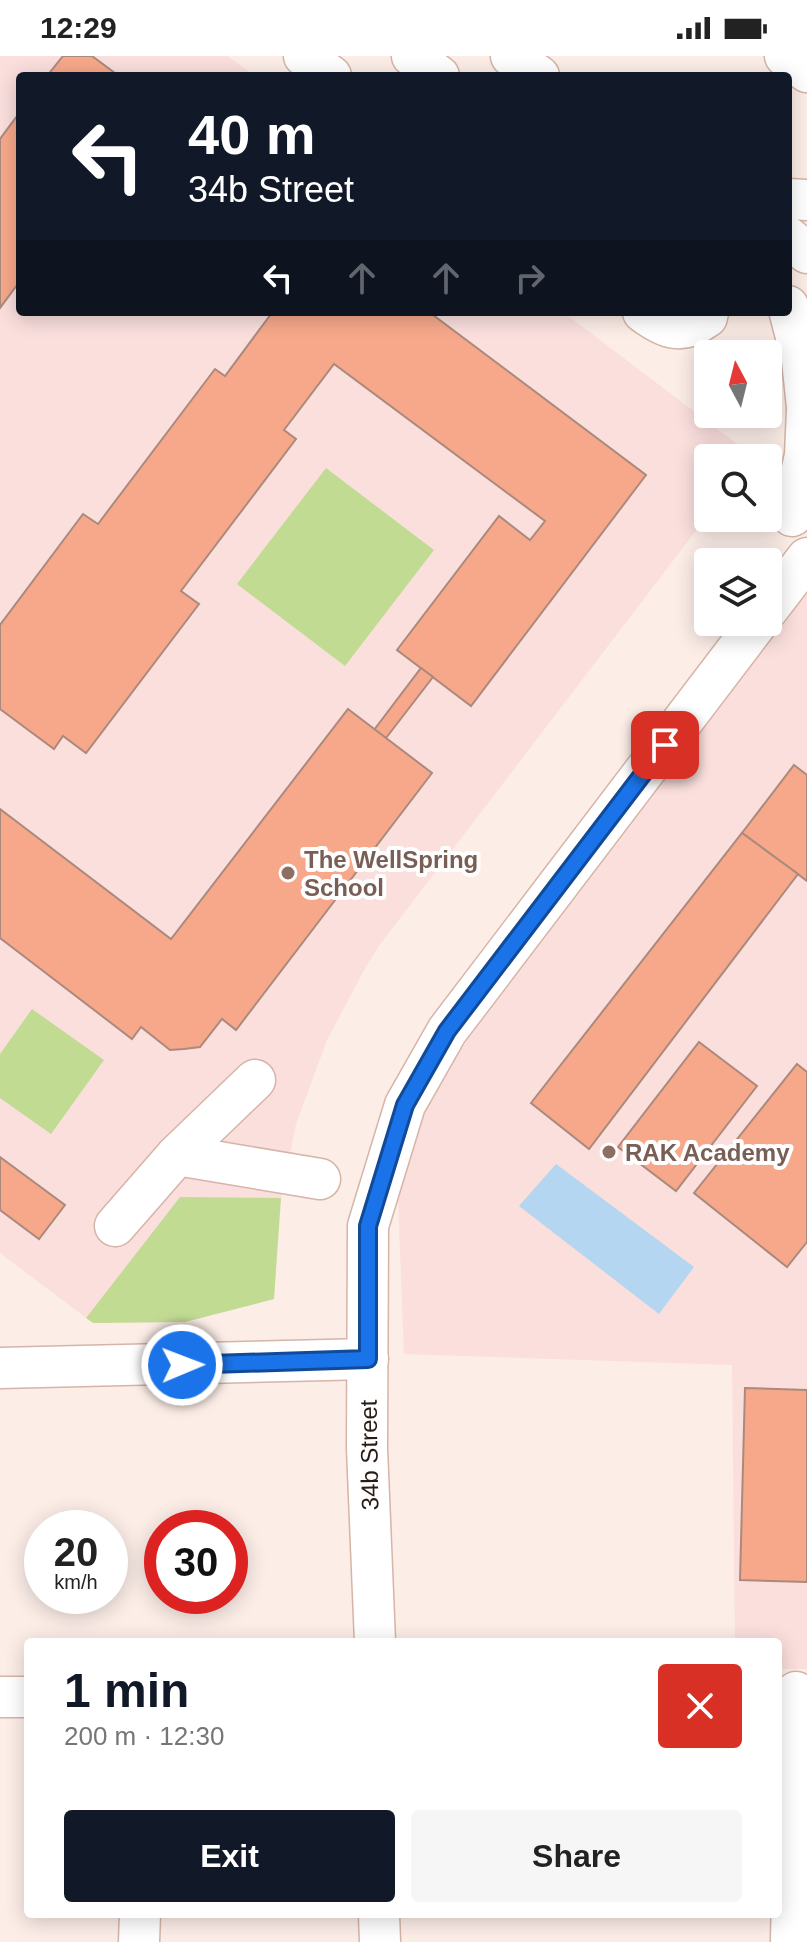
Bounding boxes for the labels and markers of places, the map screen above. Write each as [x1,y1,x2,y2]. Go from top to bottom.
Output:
pin [631,711,699,779]
place label: The WellSpring School [304,846,478,901]
marker: The WellSpring School [279,864,297,882]
place label: RAK Academy [625,1139,790,1166]
marker: RAK Academy [600,1143,618,1161]

